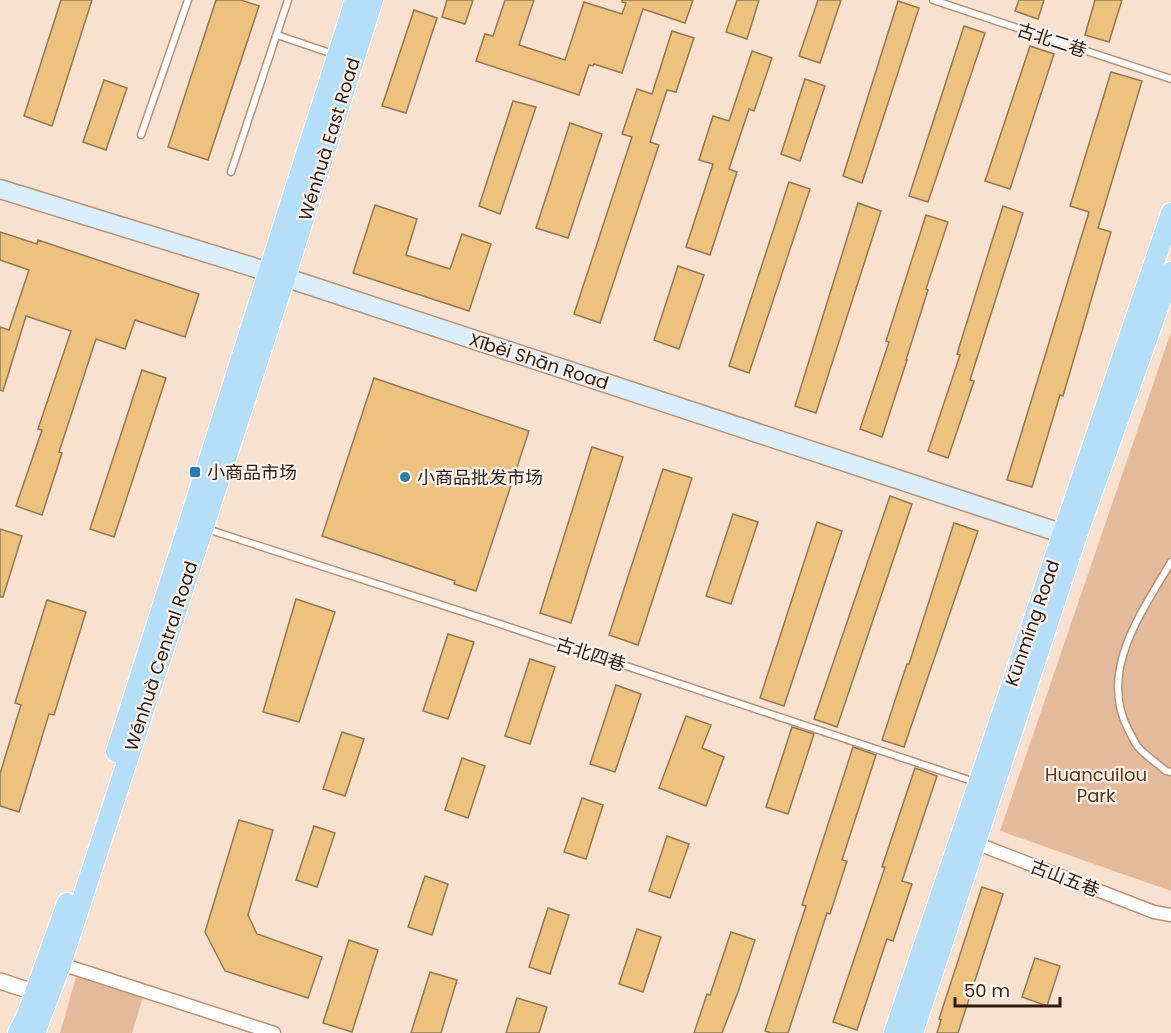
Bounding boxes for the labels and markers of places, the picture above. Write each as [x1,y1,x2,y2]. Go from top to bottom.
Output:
place label: 小商品市场 [207,460,297,485]
marker: 小商品市场 [188,465,202,479]
place label: 小商品批发市场 [417,465,543,490]
marker: 小商品批发市场 [398,470,412,484]

